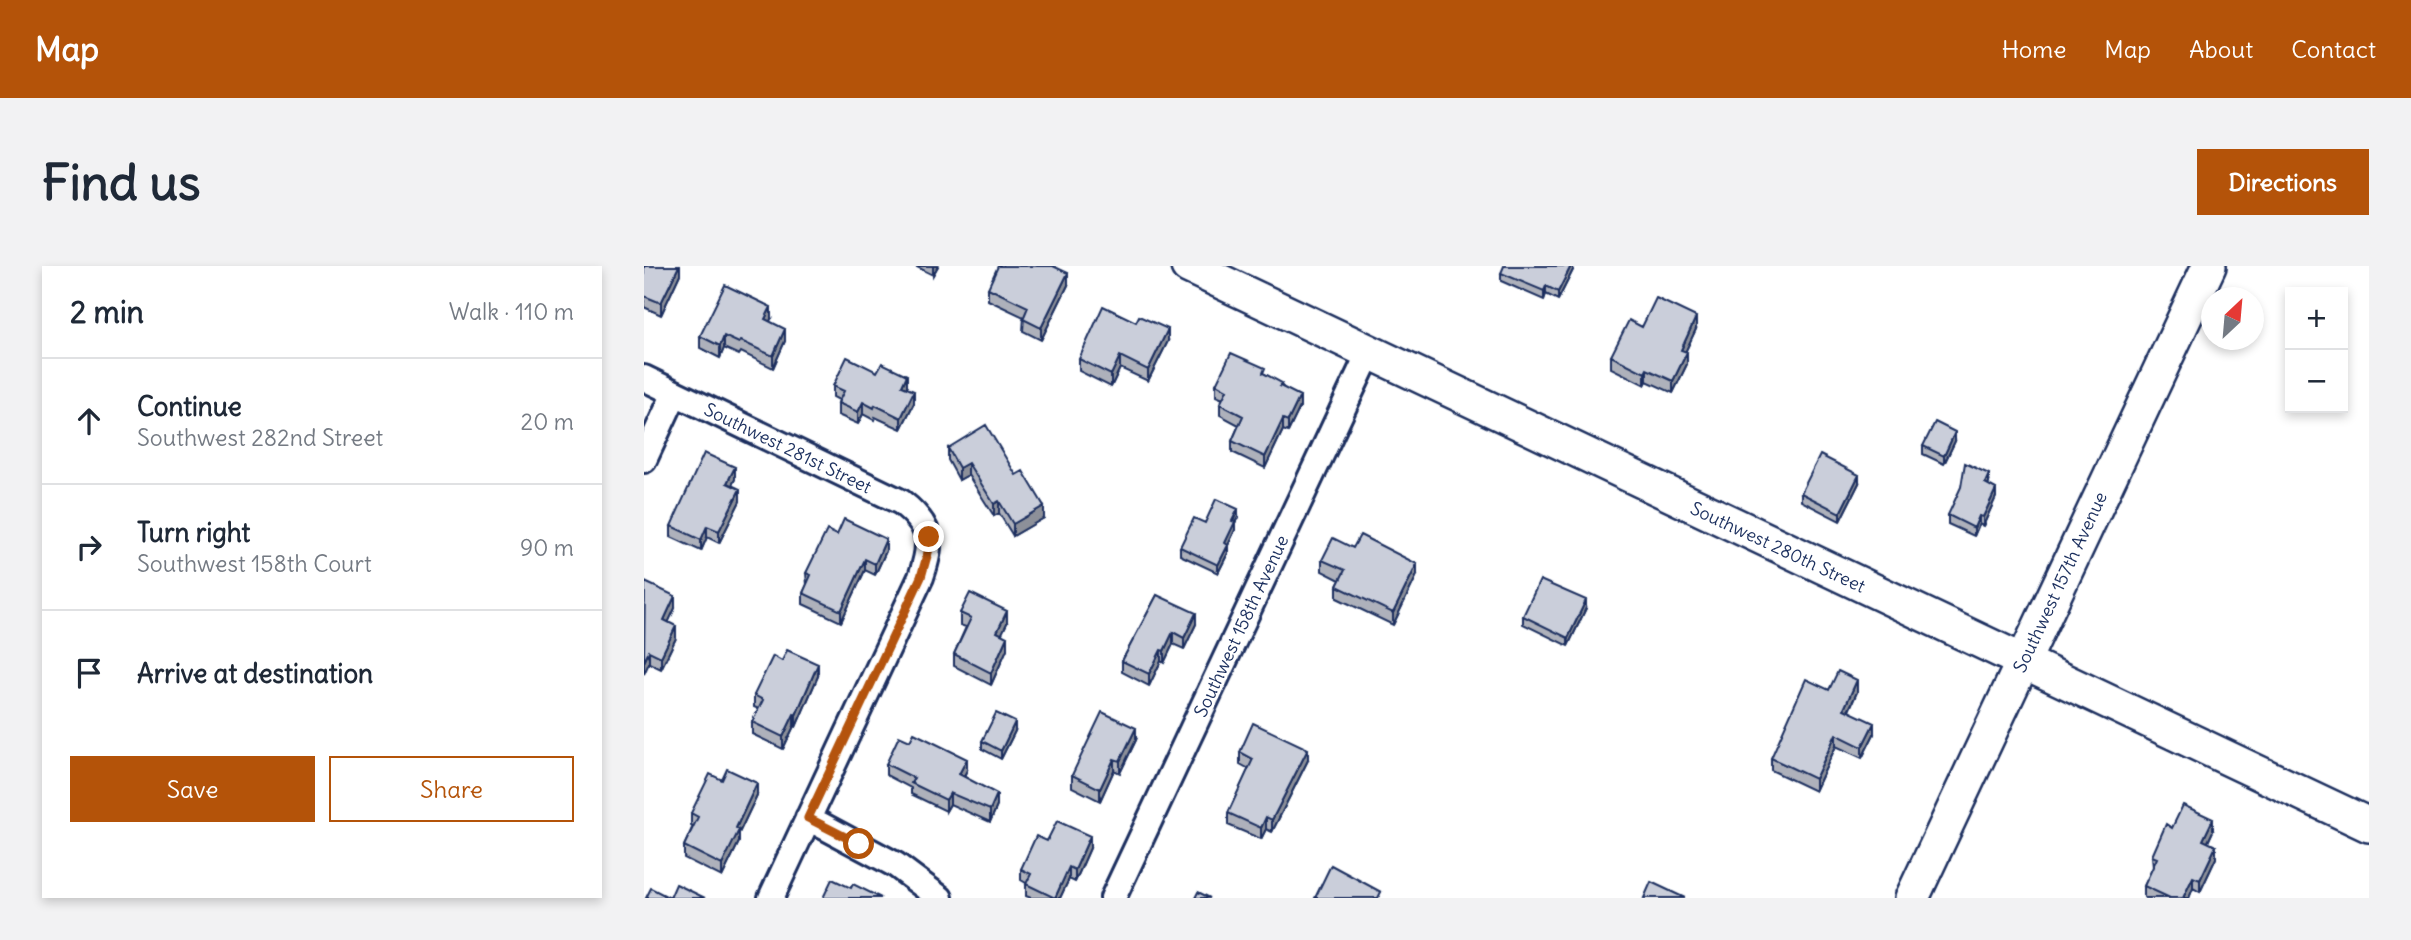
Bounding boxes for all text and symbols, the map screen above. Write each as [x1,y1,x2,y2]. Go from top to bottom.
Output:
text: Map [35,28,99,70]
text: Home [2002,34,2066,64]
text: Map [2104,34,2151,64]
text: About [2189,34,2253,64]
text: Contact [2291,34,2376,64]
button: Directions [2197,149,2369,215]
text: Find us [42,152,200,213]
north arrow [2201,287,2264,350]
map controls [2285,287,2348,413]
button: + [2285,287,2348,350]
text: 2 min [70,293,144,331]
text: Walk · 110 m [449,297,574,326]
button: − [2285,350,2348,413]
text: Continue [137,390,242,423]
street label: Southwest 281st Street [701,397,875,499]
icon: ahead [70,402,108,440]
text: 20 m [521,407,574,436]
text: Southwest 282nd Street [137,423,383,452]
street label: Southwest 157th Avenue [2008,488,2112,676]
street label: Southwest 280th Street [1687,496,1869,598]
text: Turn right [137,516,250,549]
route end [913,521,944,552]
icon: right [70,528,108,566]
street label: Southwest 158th Avenue [1189,531,1293,721]
text: 90 m [520,533,574,562]
text: Southwest 158th Court [137,549,372,578]
icon: arrive [70,654,108,692]
text: Arrive at destination [137,657,373,690]
button: Save [70,756,315,822]
button: Share [329,756,574,822]
route start [843,828,874,859]

